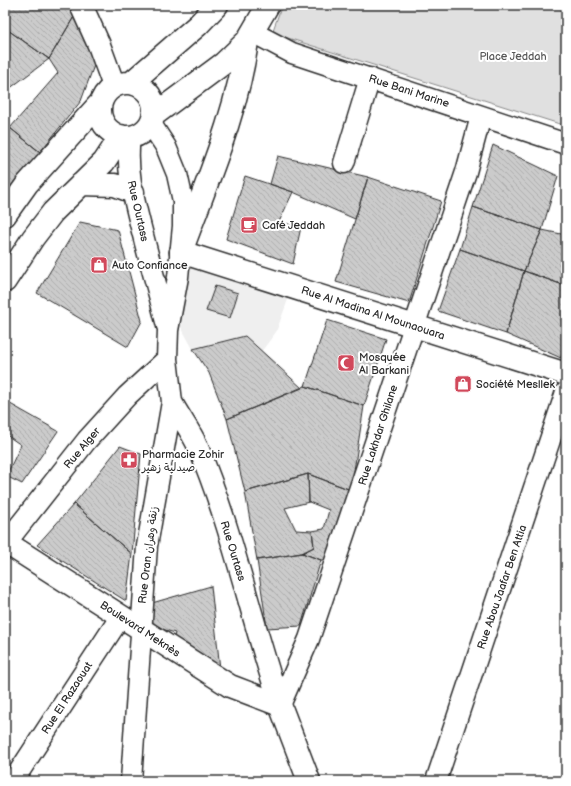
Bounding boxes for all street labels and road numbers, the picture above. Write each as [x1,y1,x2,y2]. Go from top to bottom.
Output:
street label: Rue Bani Marine [367,72,451,110]
street label: Rue Ourtass [125,179,151,243]
street label: Rue Al Madina Al Mounaouara [299,284,447,342]
street label: Rue Lakhdar Ghilane [356,383,401,487]
street label: Rue Alger [61,424,104,471]
street label: Rue Oran زنقة وهران [136,506,161,605]
street label: Rue Ourtass [218,519,248,583]
street label: Rue Abou Jaafar Ben Attia [475,523,529,651]
street label: Boulevard Meknès [98,598,183,660]
street label: Rue El Razaouat [39,659,95,737]

